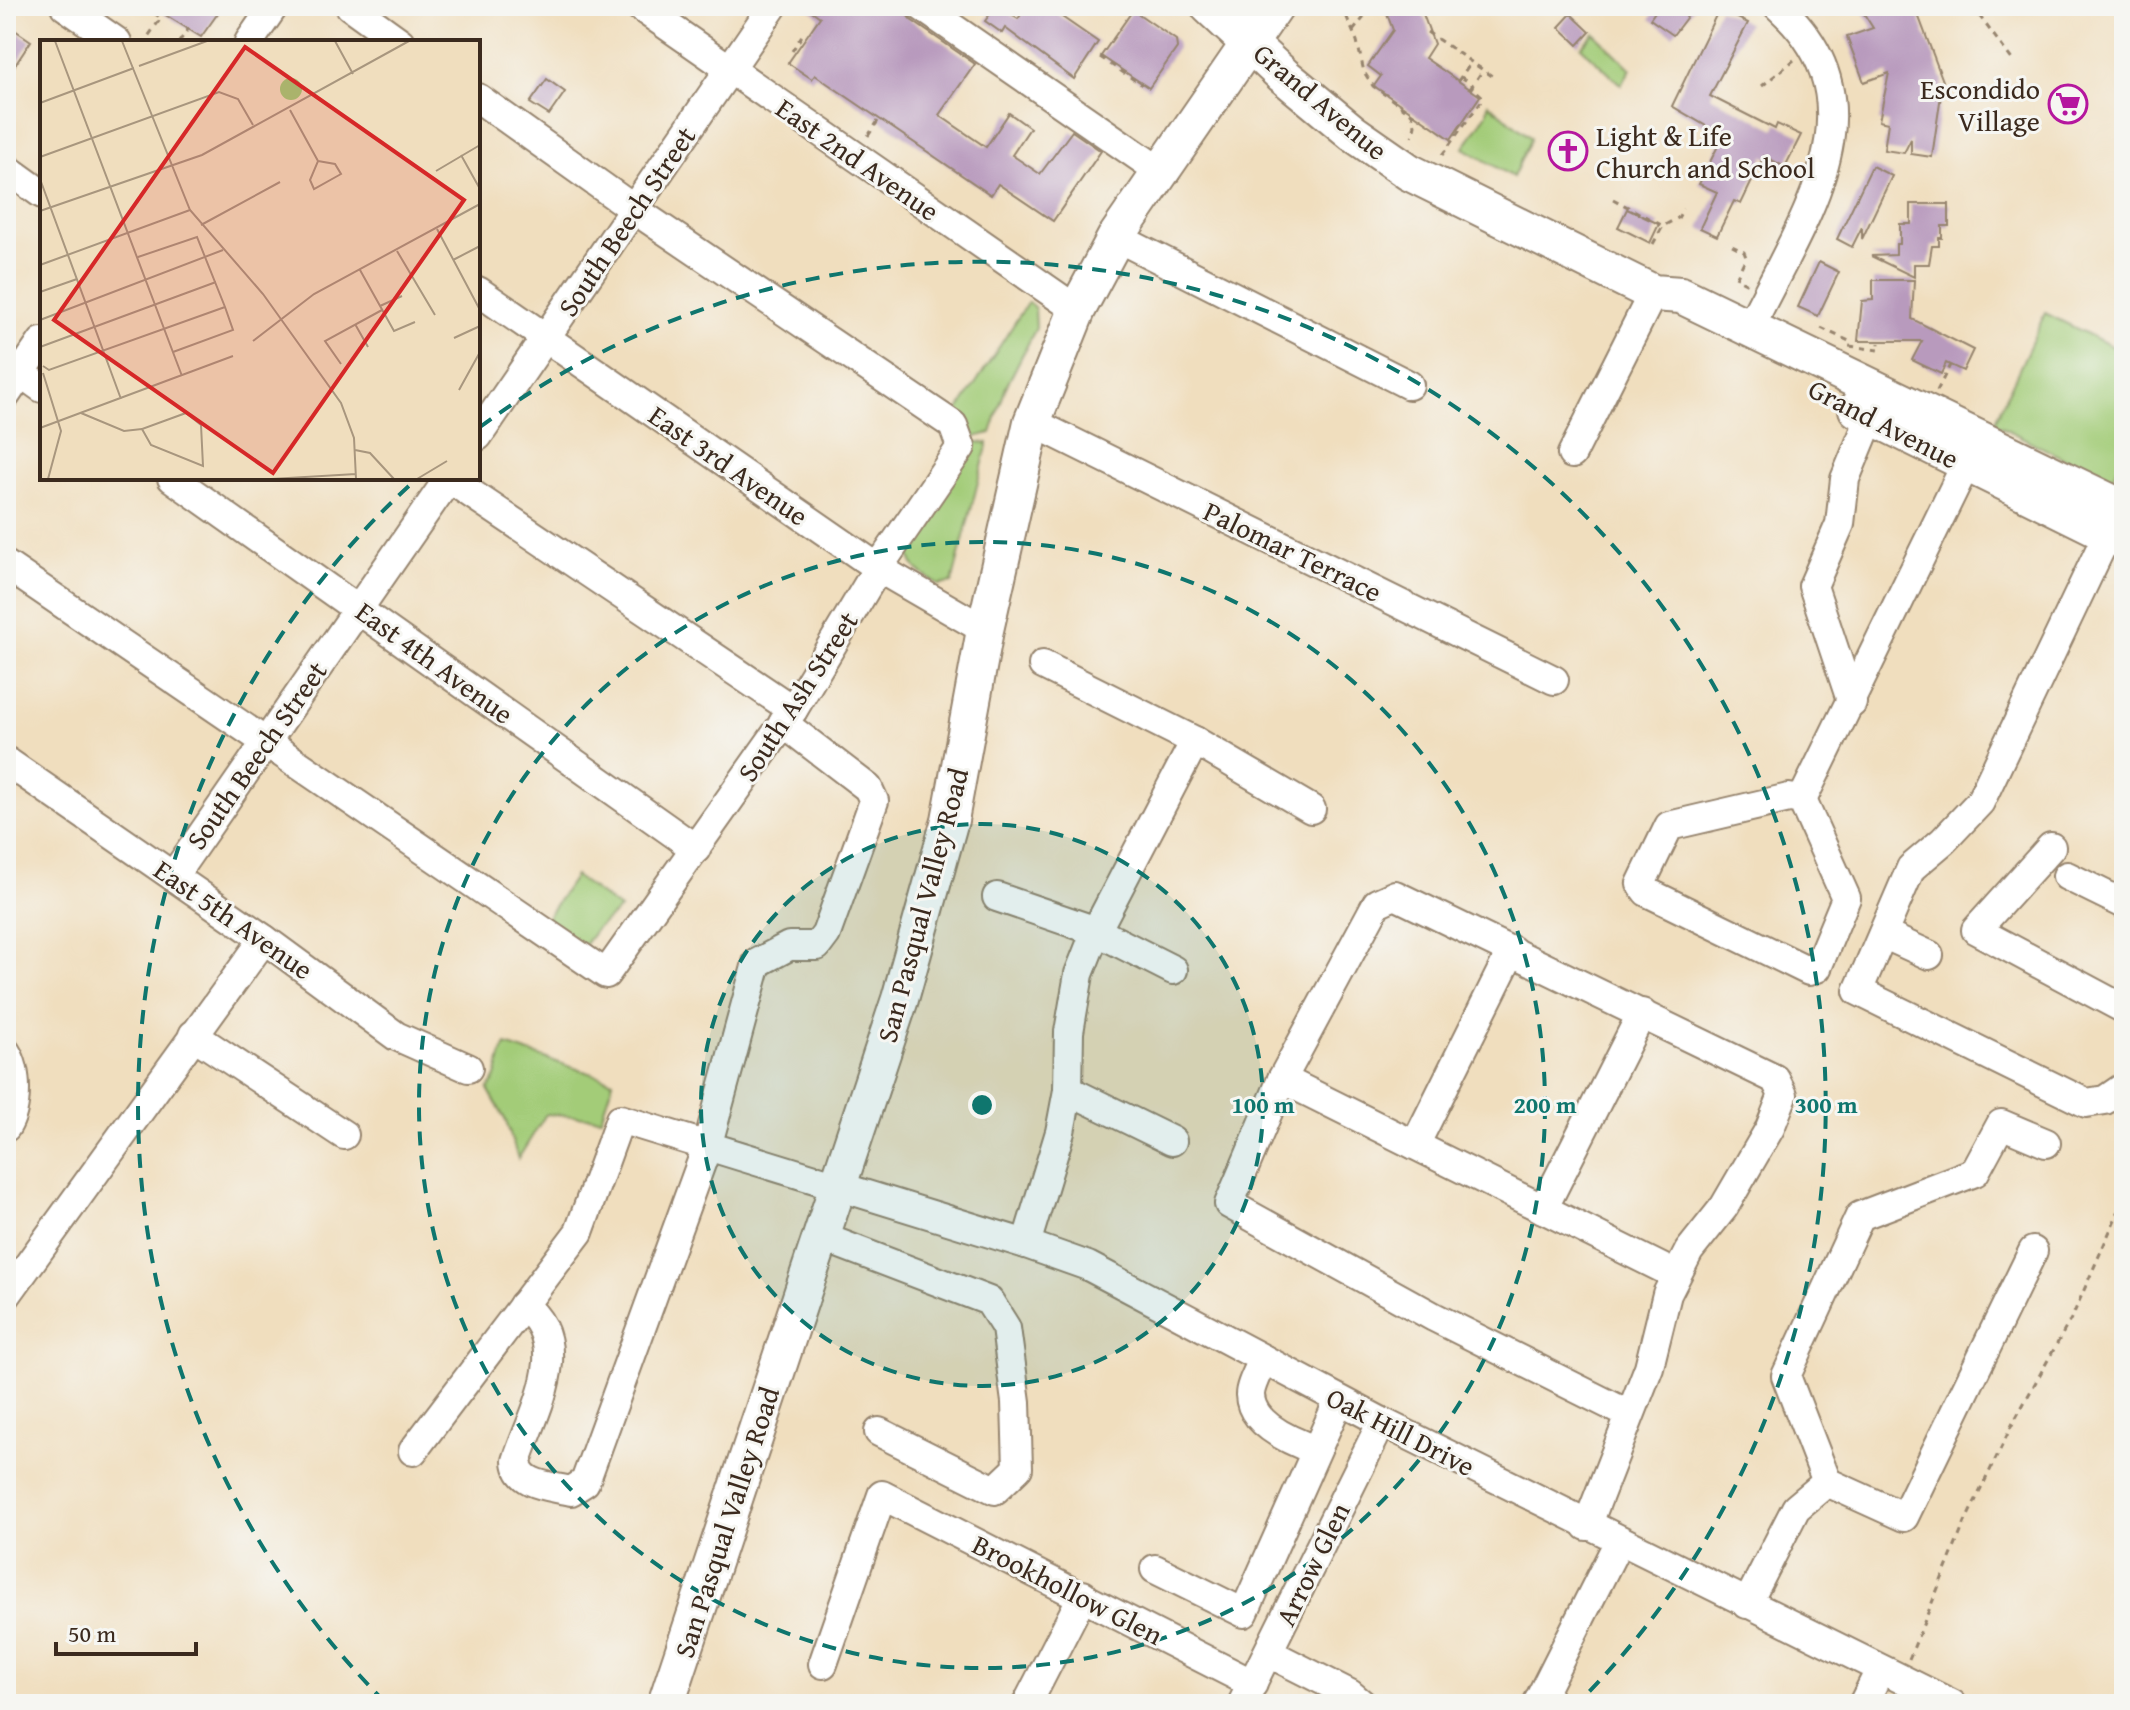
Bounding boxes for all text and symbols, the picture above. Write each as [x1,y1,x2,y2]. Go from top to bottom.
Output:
street label: Grand Avenue [1245,33,1397,169]
inset map [40,40,480,480]
place label: Escondido Village [1920,68,2040,141]
supermarket icon: Escondido Village [2047,83,2089,125]
street label: East 2nd Avenue [768,87,948,231]
place label: Light & Life Church and School [1596,115,1815,188]
street label: South Beech Street [547,118,705,324]
church icon: Light & Life Church and School [1547,130,1589,172]
street label: Grand Avenue [1802,368,1966,478]
street label: East 3rd Avenue [641,395,817,535]
street label: Palomar Terrace [1197,490,1389,612]
street label: East 4th Avenue [348,591,522,733]
street label: South Ash Street [727,603,868,789]
street label: South Beech Street [176,652,336,858]
street label: San Pasqual Valley Road [866,763,978,1047]
street label: East 5th Avenue [146,849,322,989]
text: 100 m [1231,1087,1295,1122]
text: 200 m [1513,1087,1577,1122]
text: 300 m [1794,1087,1858,1122]
centre of rings [968,1091,996,1119]
street label: Oak Hill Drive [1320,1376,1482,1486]
street label: San Pasqual Valley Road [663,1381,789,1663]
street label: Arrow Glen [1264,1495,1360,1633]
street label: Brookhollow Glen [966,1523,1171,1655]
scale bar [56,1606,196,1656]
text: 50 m [68,1616,116,1651]

